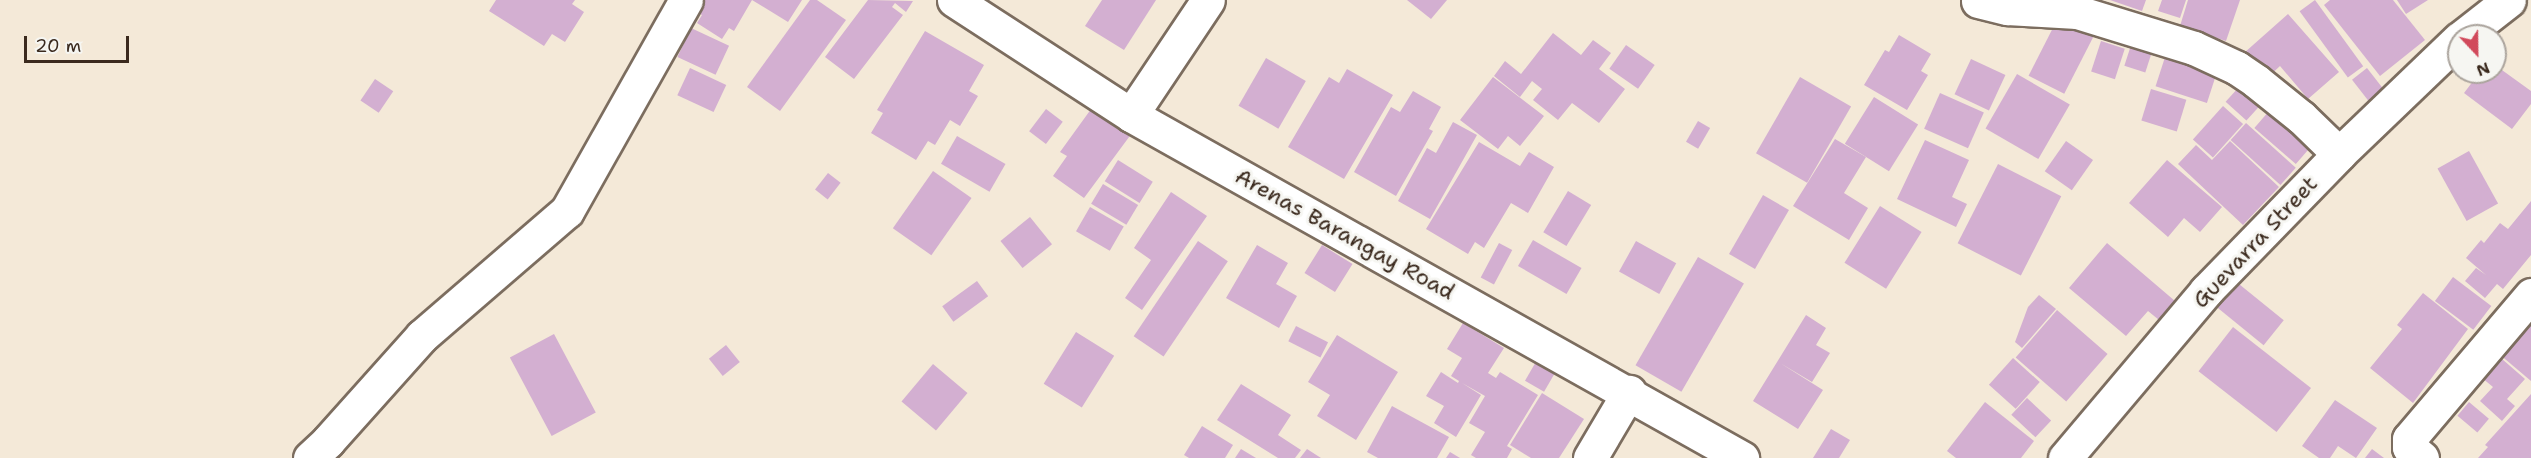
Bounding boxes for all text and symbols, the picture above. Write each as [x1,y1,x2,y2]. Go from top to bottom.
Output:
scale bar [27,24,132,62]
north arrow [2447,24,2507,84]
text: 20 m [35,34,81,58]
text: N [2473,57,2493,81]
street label: Arenas Barangay Road [1231,163,1459,305]
street label: Guevarra Street [2187,171,2323,313]

